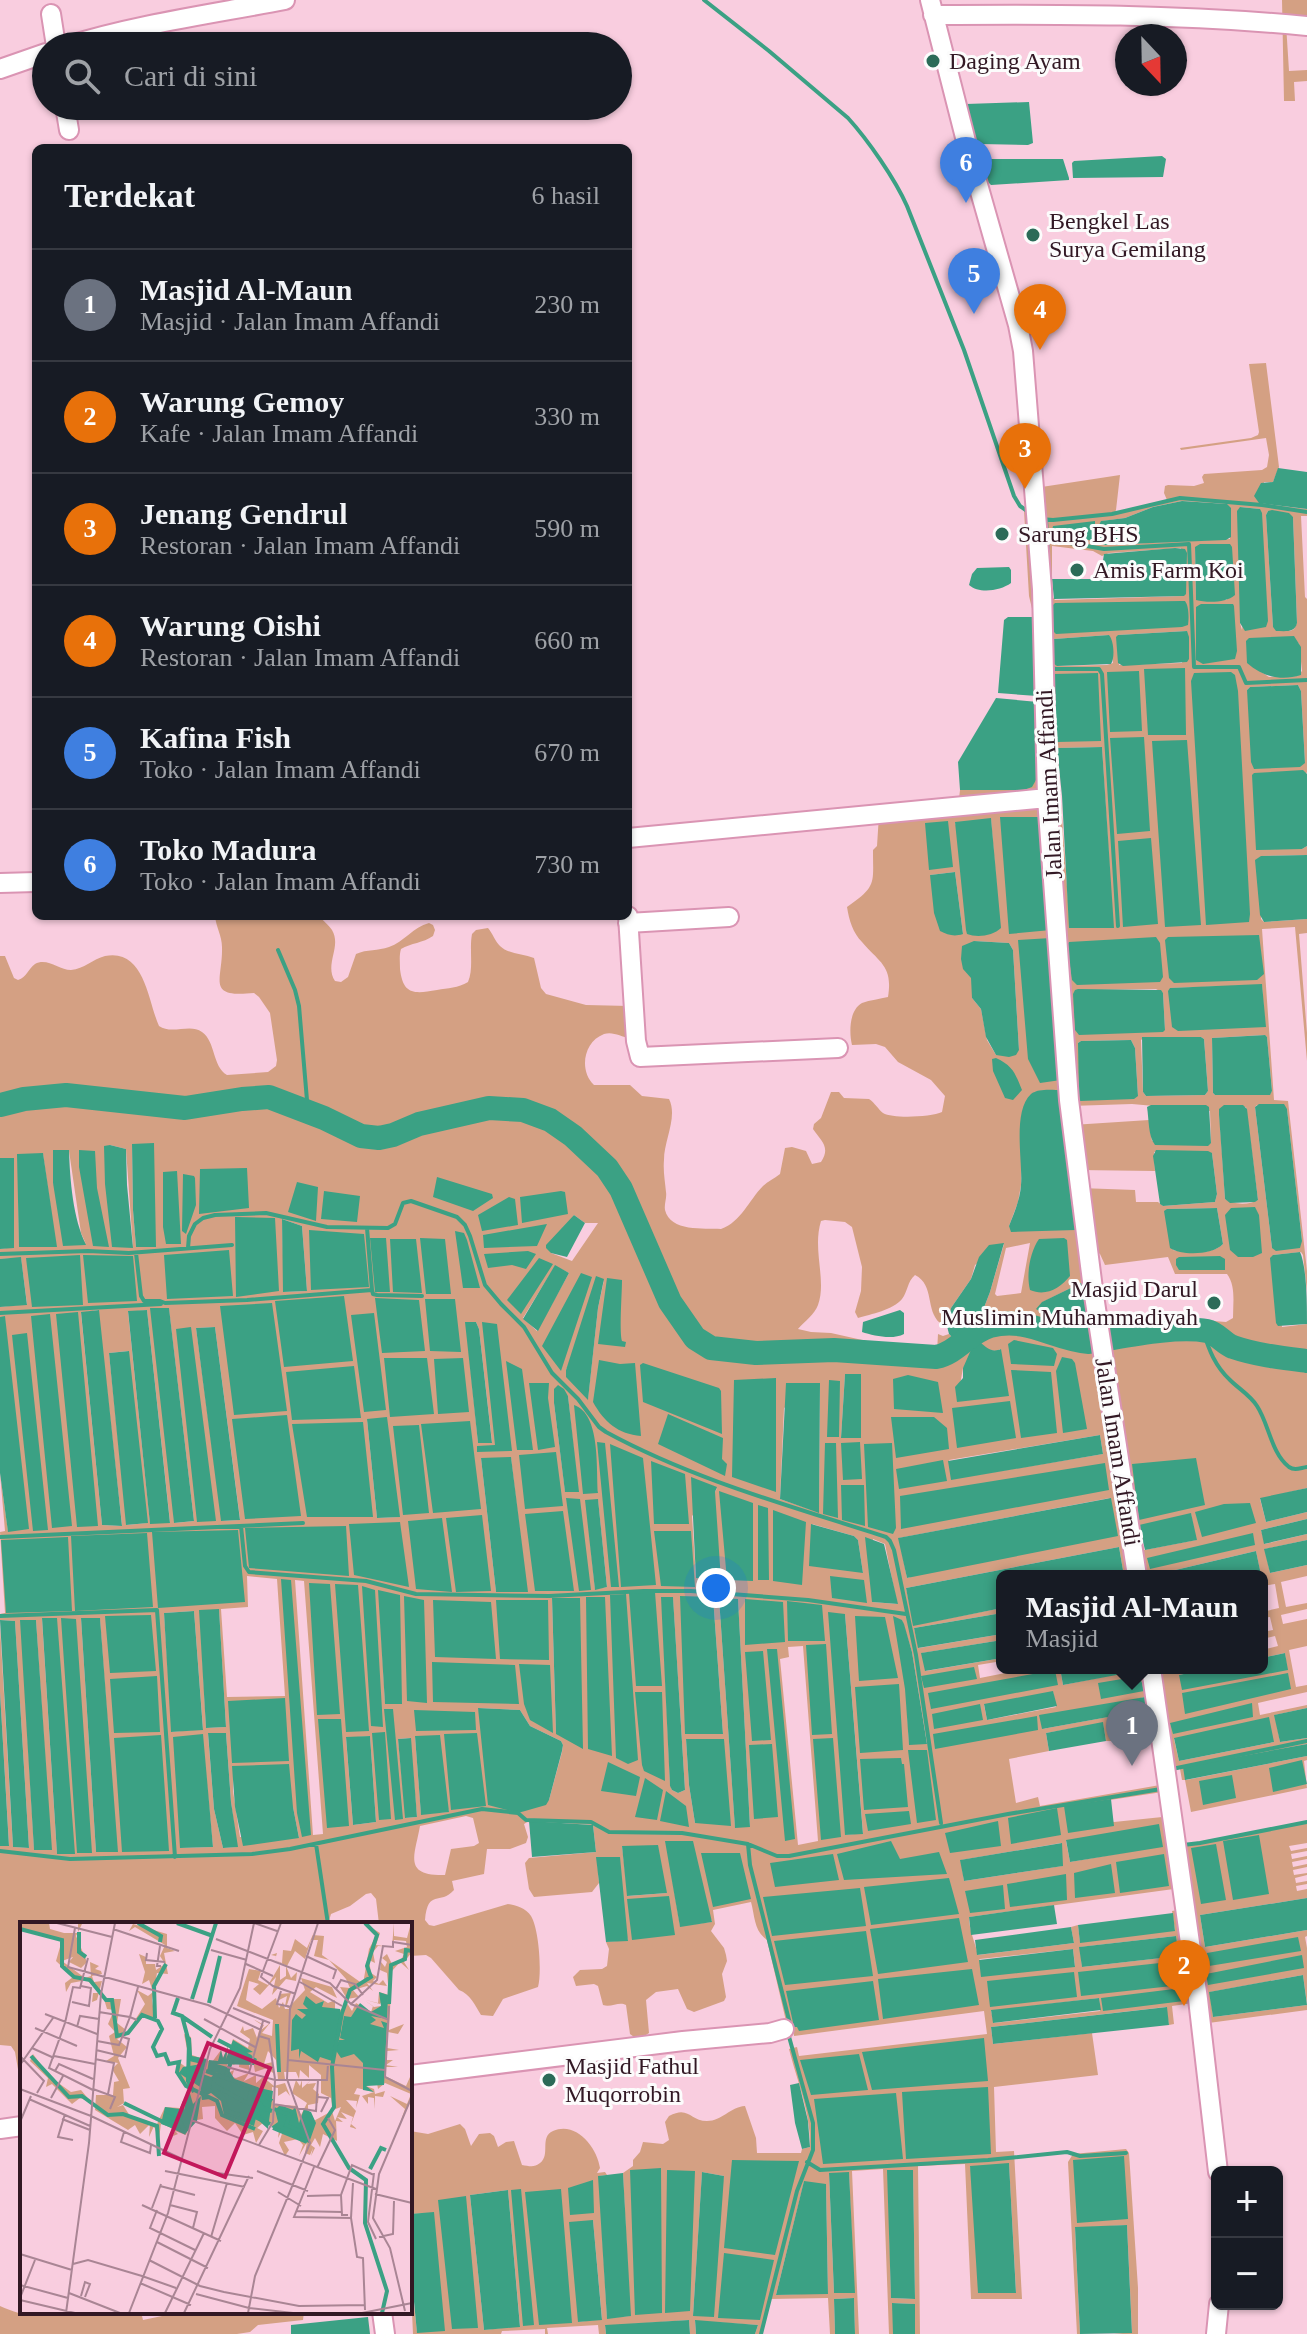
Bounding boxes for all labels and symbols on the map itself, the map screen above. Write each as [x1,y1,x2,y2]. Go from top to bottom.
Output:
north arrow [1115,24,1187,96]
place label: Daging Ayam [949,48,1081,74]
marker: Daging Ayam [924,52,942,70]
pin: 6 [940,137,992,203]
place label: Bengkel Las Surya Gemilang [1049,208,1206,262]
marker: Bengkel Las Surya Gemilang [1024,226,1042,244]
pin: 5 [948,248,1000,314]
pin: 4 [1014,284,1066,350]
pin: 3 [999,423,1051,489]
place label: Sarung BHS [1018,521,1139,547]
marker: Sarung BHS [993,525,1011,543]
place label: Amis Farm Koi [1093,557,1244,583]
marker: Amis Farm Koi [1068,561,1086,579]
street label: Jalan Imam Affandi [1031,688,1067,880]
place label: Masjid Darul Muslimin Muhammadiyah [941,1276,1198,1330]
marker: Masjid Darul Muslimin Muhammadiyah [1205,1294,1223,1312]
street label: Jalan Imam Affandi [1090,1356,1146,1548]
your location [696,1568,736,1608]
pin: 1 [1106,1700,1158,1766]
inset map [20,1922,412,2314]
pin: 2 [1158,1940,1210,2006]
place label: Masjid Fathul Muqorrobin [565,2053,699,2107]
marker: Masjid Fathul Muqorrobin [540,2071,558,2089]

